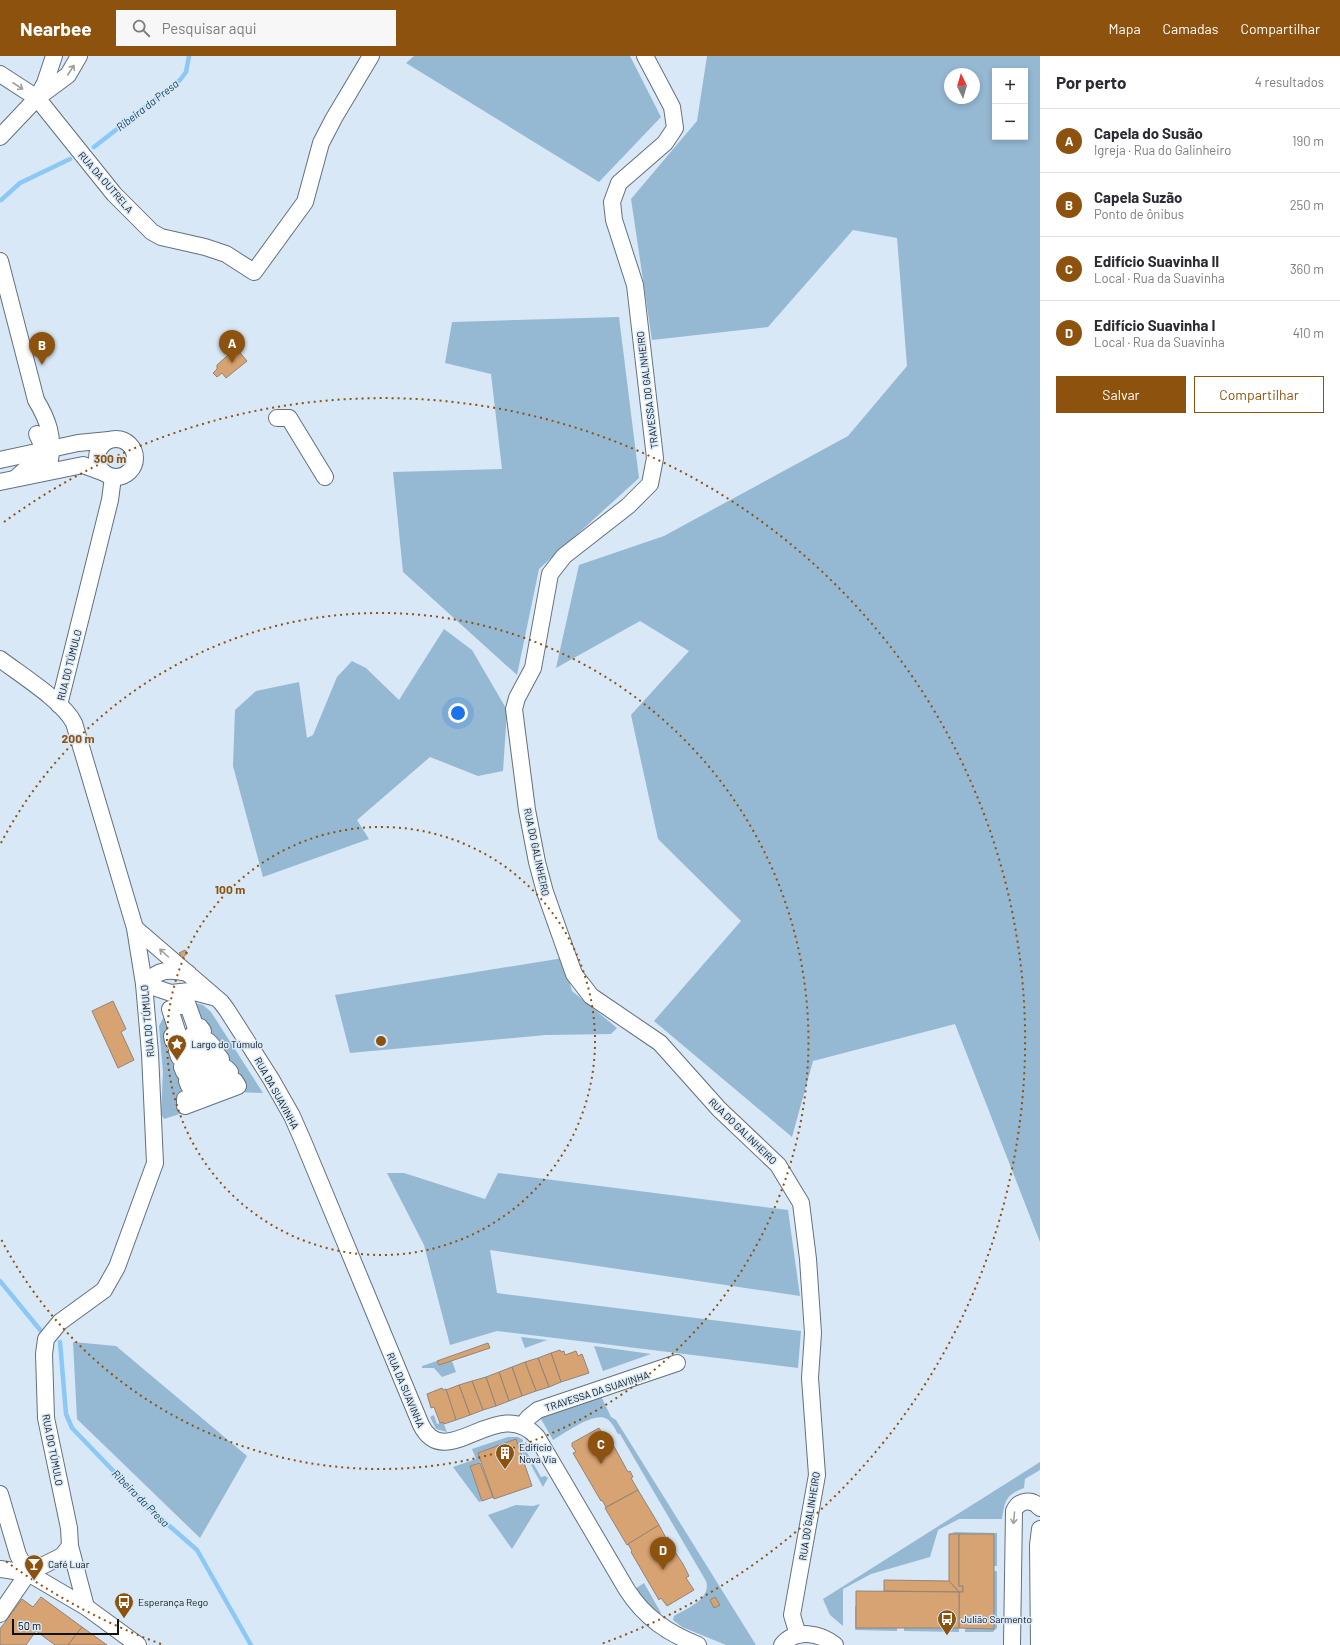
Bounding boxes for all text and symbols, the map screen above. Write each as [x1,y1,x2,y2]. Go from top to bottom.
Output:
search box [116,10,396,46]
text: Nearbee [20,17,92,40]
icon: search [130,17,152,39]
text: Pesquisar aqui [162,19,257,37]
text: Mapa [1109,20,1141,37]
text: Camadas [1163,20,1218,37]
text: Compartilhar [1240,20,1320,37]
one-way arrow [67,64,75,76]
north arrow [944,68,980,104]
map controls [992,68,1028,140]
button: + [992,68,1028,104]
text: Por perto [1056,72,1126,92]
text: 4 resultados [1255,74,1324,90]
water label: Ribeira da Presa [113,77,181,133]
one-way arrow [12,82,23,90]
button: − [992,104,1028,140]
text: Capela do Susão [1094,124,1203,142]
text: A [1065,133,1073,149]
text: 190 m [1292,133,1324,149]
text: Igreja · Rua do Galinheiro [1094,142,1231,158]
street label: RUA DA OUTRELA [76,149,136,215]
text: Capela Suzão [1094,188,1182,206]
text: B [1065,197,1073,213]
text: 250 m [1290,197,1324,213]
text: Ponto de ônibus [1094,206,1184,222]
text: Edifício Suavinha II [1094,252,1219,270]
text: C [1065,261,1073,277]
text: 360 m [1290,261,1324,277]
text: Local · Rua da Suavinha [1094,270,1225,286]
text: Edifício Suavinha I [1094,316,1215,334]
text: D [1065,325,1073,341]
text: 410 m [1293,325,1324,341]
pin: A [219,330,245,363]
street label: TRAVESSA DO GALINHEIRO [634,330,660,450]
pin: B [29,332,55,365]
text: Local · Rua da Suavinha [1094,334,1225,350]
button: Salvar [1056,376,1186,413]
button: Compartilhar [1194,376,1324,413]
text: 300 m [94,451,126,465]
street label: RUA DO TÚMULO [54,628,84,702]
your location [448,703,468,723]
text: 200 m [62,731,94,745]
street label: RUA DO GALINHEIRO [522,807,552,897]
text: 100 m [215,882,245,896]
one-way arrow [159,948,169,958]
street label: RUA DO TÚMULO [138,984,156,1058]
place icon: Largo do Túmulo [166,1033,188,1061]
centre of rings [374,1034,388,1048]
place label: Largo do Túmulo [191,1038,263,1050]
street label: RUA DA SUAVINHA [252,1055,302,1131]
street label: RUA DO GALINHEIRO [707,1096,779,1166]
street label: RUA DA SUAVINHA [385,1351,427,1429]
street label: TRAVESSA DA SUAVINHA [543,1368,651,1414]
street label: RUA DO TÚMULO [40,1413,66,1487]
pin: C [588,1431,614,1464]
place label: Edifício Nova Via [519,1441,556,1465]
building icon: Edifício Nova Via [494,1442,516,1470]
water label: Ribeira da Presa [110,1467,172,1529]
street label: RUA DO GALINHEIRO [796,1471,822,1561]
one-way arrow [1010,1511,1017,1524]
pin: D [650,1537,676,1570]
bar icon: Café Luar [23,1553,45,1581]
place label: Café Luar [48,1558,90,1570]
bus stop icon: Esperança Rego [113,1591,135,1619]
place label: Esperança Rego [138,1596,208,1608]
bus stop icon: Julião Sarmento [936,1608,958,1636]
place label: Julião Sarmento [961,1613,1032,1625]
scale bar [12,1617,119,1636]
text: 50 m [18,1619,41,1632]

